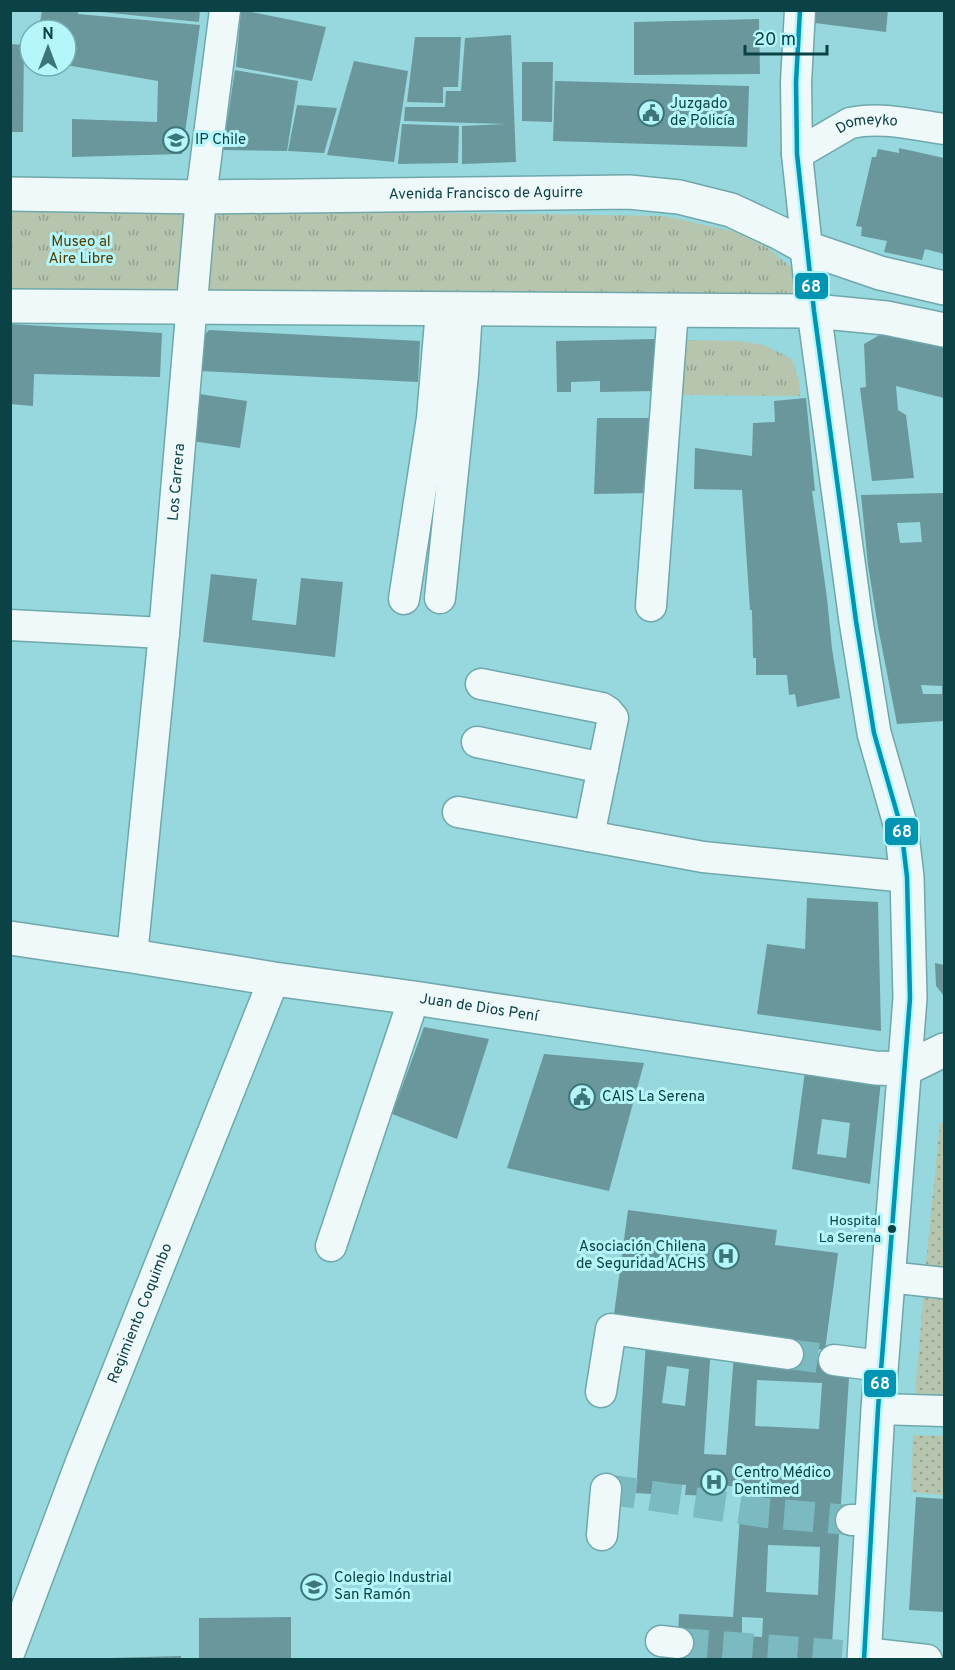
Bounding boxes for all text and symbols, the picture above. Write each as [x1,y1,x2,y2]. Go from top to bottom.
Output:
north arrow [18,18,78,78]
scale bar [745,18,828,56]
text: N [42,25,54,45]
text: 20 m [754,29,796,52]
place label: Juzgado de Policía [670,95,735,131]
public building icon: Juzgado de Policía [636,98,666,128]
street label: Domeyko [832,111,899,139]
school or university icon: IP Chile [161,125,191,155]
place label: IP Chile [195,131,246,150]
street label: Avenida Francisco de Aguirre [389,183,583,204]
park label: Museo al Aire Libre [48,233,114,269]
line badge: 68 [794,272,829,300]
text: 68 [801,278,821,298]
street label: Los Carrera [164,442,190,522]
line badge: 68 [884,817,919,846]
text: 68 [892,823,912,843]
street label: Juan de Dios Pení [418,989,541,1026]
public building icon: CAIS La Serena [567,1082,597,1112]
place label: CAIS La Serena [602,1088,705,1107]
place label: Hospital La Serena [819,1213,881,1247]
marker: Hospital La Serena [886,1223,898,1235]
place label: Asociación Chilena de Seguridad ACHS [576,1238,706,1274]
street label: Regimiento Coquimbo [104,1240,177,1386]
hospital icon: Asociación Chilena de Seguridad ACHS [711,1241,741,1271]
line badge: 68 [863,1369,897,1398]
text: 68 [870,1375,890,1395]
place label: Centro Médico Dentimed [734,1464,831,1500]
hospital icon: Centro Médico Dentimed [699,1467,729,1497]
place label: Colegio Industrial San Ramón [334,1569,452,1605]
school or university icon: Colegio Industrial San Ramón [299,1572,329,1602]

